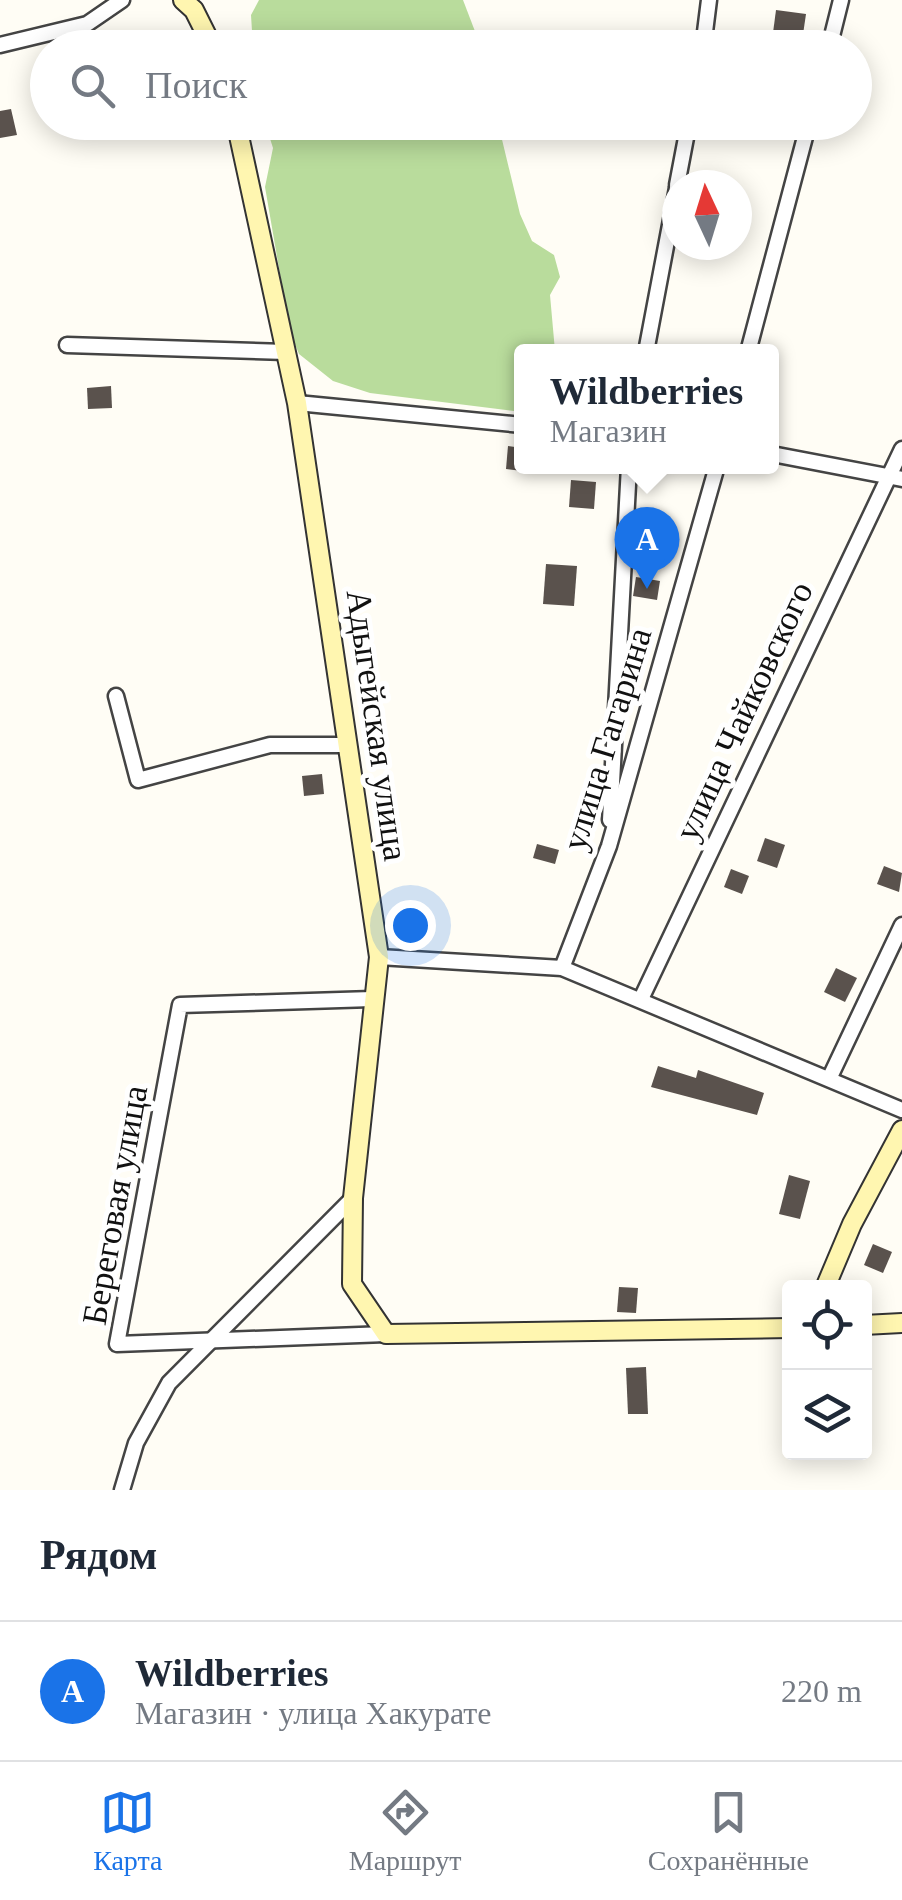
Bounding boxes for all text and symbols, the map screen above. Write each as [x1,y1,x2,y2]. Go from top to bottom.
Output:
search box [30,30,872,140]
icon: search [65,58,120,113]
text: Поиск [145,64,247,106]
north arrow [662,170,752,260]
popup [514,344,779,474]
text: Wildberries [550,370,743,412]
text: Магазин [550,413,667,449]
pin: A [614,506,680,589]
street label: улица Чайковского [667,576,821,846]
street label: Адыгейская улица [339,587,415,864]
street label: улица Гагарина [555,623,659,855]
your location [385,900,436,951]
street label: Береговая улица [75,1082,155,1328]
map controls [782,1280,872,1460]
button: locate [782,1280,872,1370]
button: layers [782,1370,872,1460]
text: Рядом [40,1532,157,1578]
text: Wildberries [135,1652,329,1694]
text: A [61,1673,84,1709]
text: 220 m [781,1673,862,1709]
text: Магазин · улица Хакурате [135,1695,492,1731]
tab: Карта [93,1785,163,1877]
tab: Маршрут [349,1785,462,1877]
tab: Сохранённые [648,1785,809,1877]

